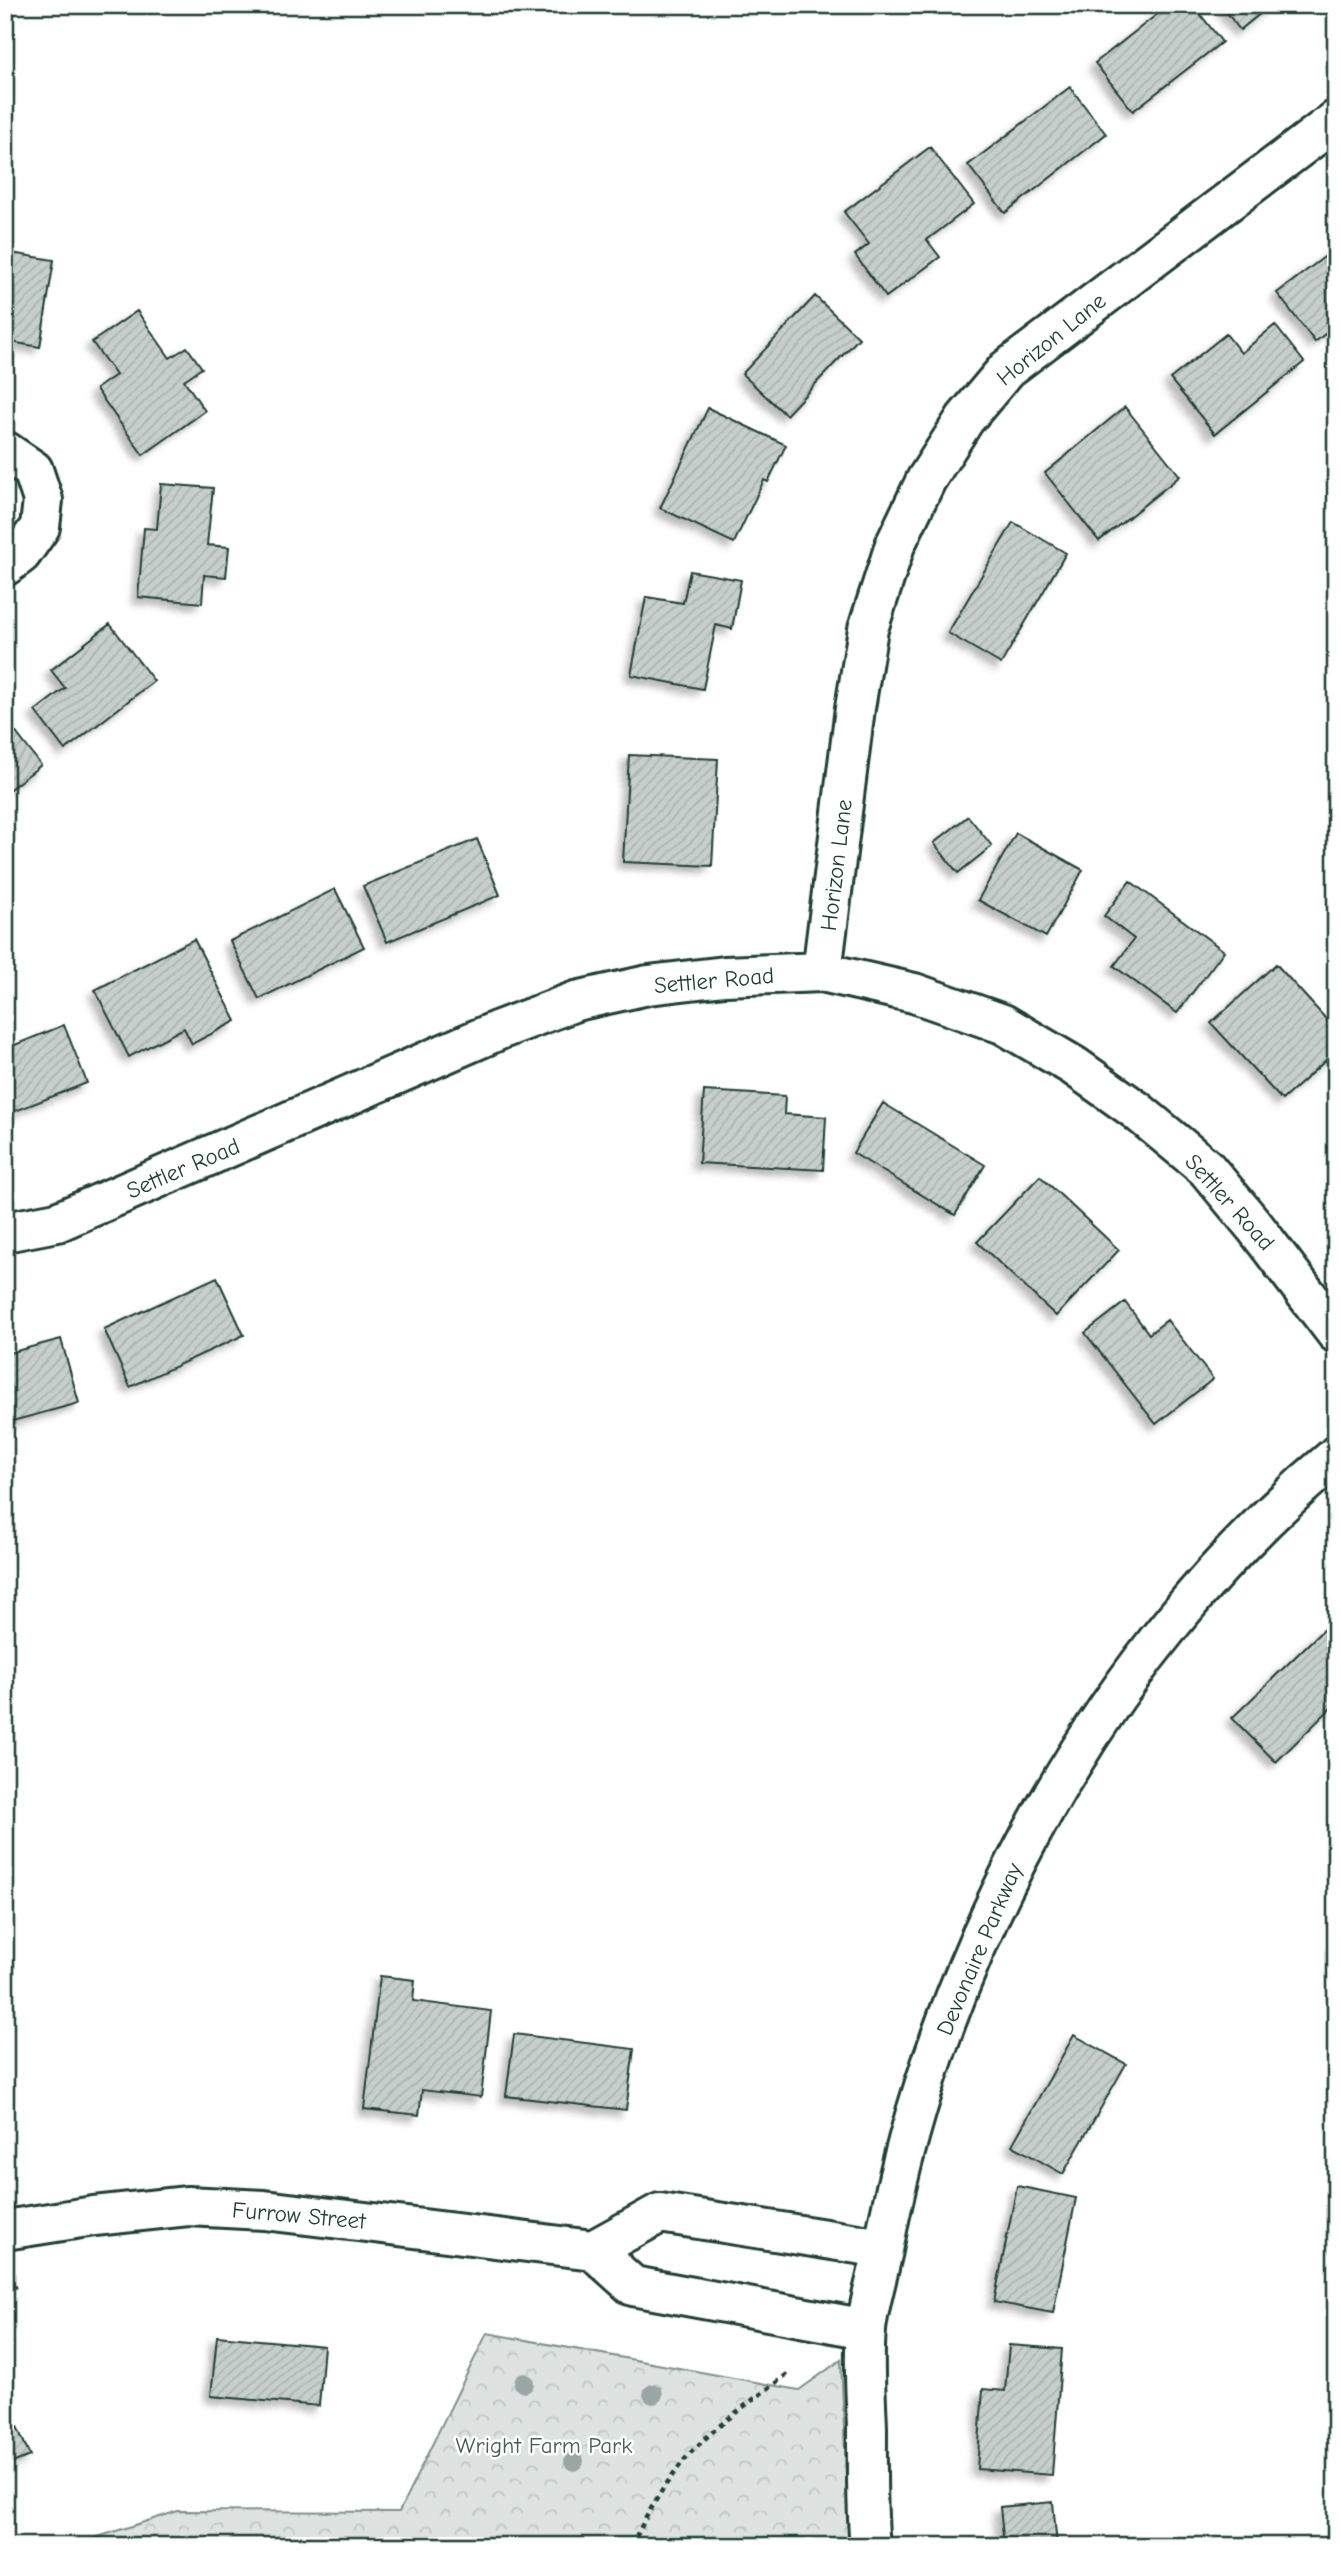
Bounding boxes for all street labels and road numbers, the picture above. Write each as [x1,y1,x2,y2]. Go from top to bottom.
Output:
street label: Horizon Lane [991,287,1111,392]
street label: Horizon Lane [815,798,858,932]
street label: Settler Road [653,962,775,999]
street label: Settler Road [123,1133,244,1204]
street label: Settler Road [1179,1149,1280,1256]
street label: Devonaire Parkway [931,1858,1028,2039]
street label: Furrow Street [231,2196,368,2235]

